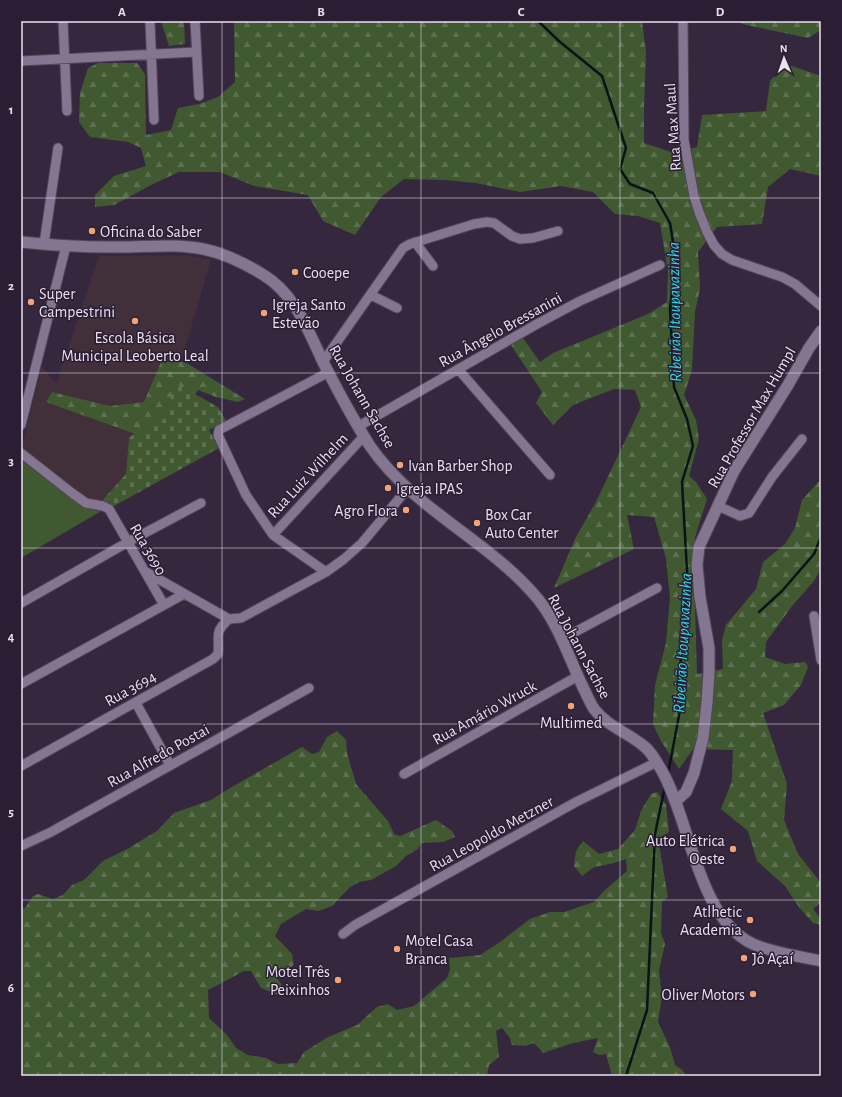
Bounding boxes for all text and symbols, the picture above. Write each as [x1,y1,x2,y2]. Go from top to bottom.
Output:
text: A [118,6,126,19]
text: B [317,6,325,19]
text: C [518,6,525,19]
text: D [716,6,725,19]
north arrow [764,38,804,78]
text: N [780,43,788,54]
street label: Rua Max Maul [662,82,684,171]
text: 1 [9,104,13,117]
place label: Oficina do Saber [100,224,202,240]
marker: Oficina do Saber [87,226,97,236]
water label: Ribeirão Itoupavazinha [665,242,685,382]
place label: Cooepe [303,265,350,281]
marker: Cooepe [290,267,300,277]
text: 2 [8,280,14,293]
place label: Super Campestrini [39,286,115,320]
street label: Rua Ângelo Bressanini [435,288,565,370]
marker: Super Campestrini [26,297,36,307]
place label: Igreja Santo Estevão [272,297,346,331]
marker: Igreja Santo Estevão [259,308,269,318]
marker: Escola Básica Municipal Leoberto Leal [130,316,140,326]
place label: Escola Básica Municipal Leoberto Leal [61,330,209,364]
street label: Rua Johann Sachse [326,342,398,451]
street label: Rua Professor Max Humpl [705,344,799,491]
street label: Rua Luiz Wilhelm [265,430,351,521]
text: 3 [8,455,14,468]
place label: Ivan Barber Shop [408,458,513,474]
marker: Ivan Barber Shop [395,460,405,470]
place label: Igreja IPAS [396,481,463,498]
marker: Igreja IPAS [383,483,393,493]
place label: Agro Flora [334,503,398,519]
marker: Agro Flora [401,505,411,515]
place label: Box Car Auto Center [485,507,559,541]
marker: Box Car Auto Center [472,518,482,528]
street label: Rua 3690 [127,521,169,578]
water label: Ribeirão Itoupavazinha [670,573,696,713]
street label: Rua Johann Sachse [545,591,613,702]
text: 4 [8,631,15,644]
street label: Rua 3694 [102,668,159,709]
street label: Rua Amário Wruck [430,677,540,748]
marker: Multimed [566,701,576,711]
place label: Multimed [540,715,602,731]
street label: Rua Alfredo Postai [105,721,212,790]
street label: Rua Leopoldo Metzner [427,793,557,875]
text: 5 [8,806,14,819]
place label: Auto Elétrica Oeste [646,833,725,867]
marker: Auto Elétrica Oeste [728,844,738,854]
place label: Atlhetic Academia [680,904,742,938]
marker: Atlhetic Academia [745,915,755,925]
place label: Motel Casa Branca [405,933,473,967]
marker: Motel Casa Branca [392,944,402,954]
place label: Jô Açaí [752,951,793,967]
marker: Jô Açaí [739,953,749,963]
place label: Motel Três Peixinhos [266,964,330,998]
marker: Motel Três Peixinhos [333,975,343,985]
text: 6 [8,982,14,995]
place label: Oliver Motors [661,987,745,1003]
marker: Oliver Motors [748,989,758,999]

